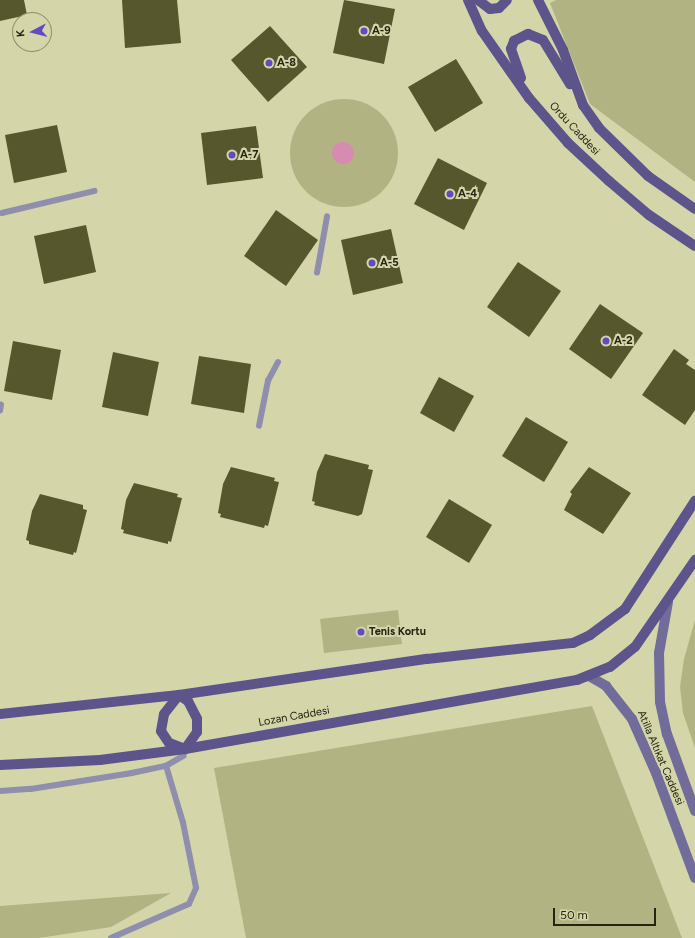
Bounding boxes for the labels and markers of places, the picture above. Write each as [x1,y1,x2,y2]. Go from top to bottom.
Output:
place label: A-9 [372,24,391,38]
marker: A-9 [359,26,369,36]
place label: A-8 [277,56,296,70]
marker: A-8 [264,58,274,68]
place label: A-7 [240,148,258,162]
marker: A-7 [227,150,237,160]
place label: A-4 [458,187,477,201]
marker: A-4 [445,189,455,199]
place label: A-5 [380,256,399,270]
marker: A-5 [367,258,377,268]
place label: A-2 [614,334,633,348]
marker: A-2 [601,336,611,346]
place label: Tenis Kortu [369,625,426,639]
marker: Tenis Kortu [356,627,366,637]

